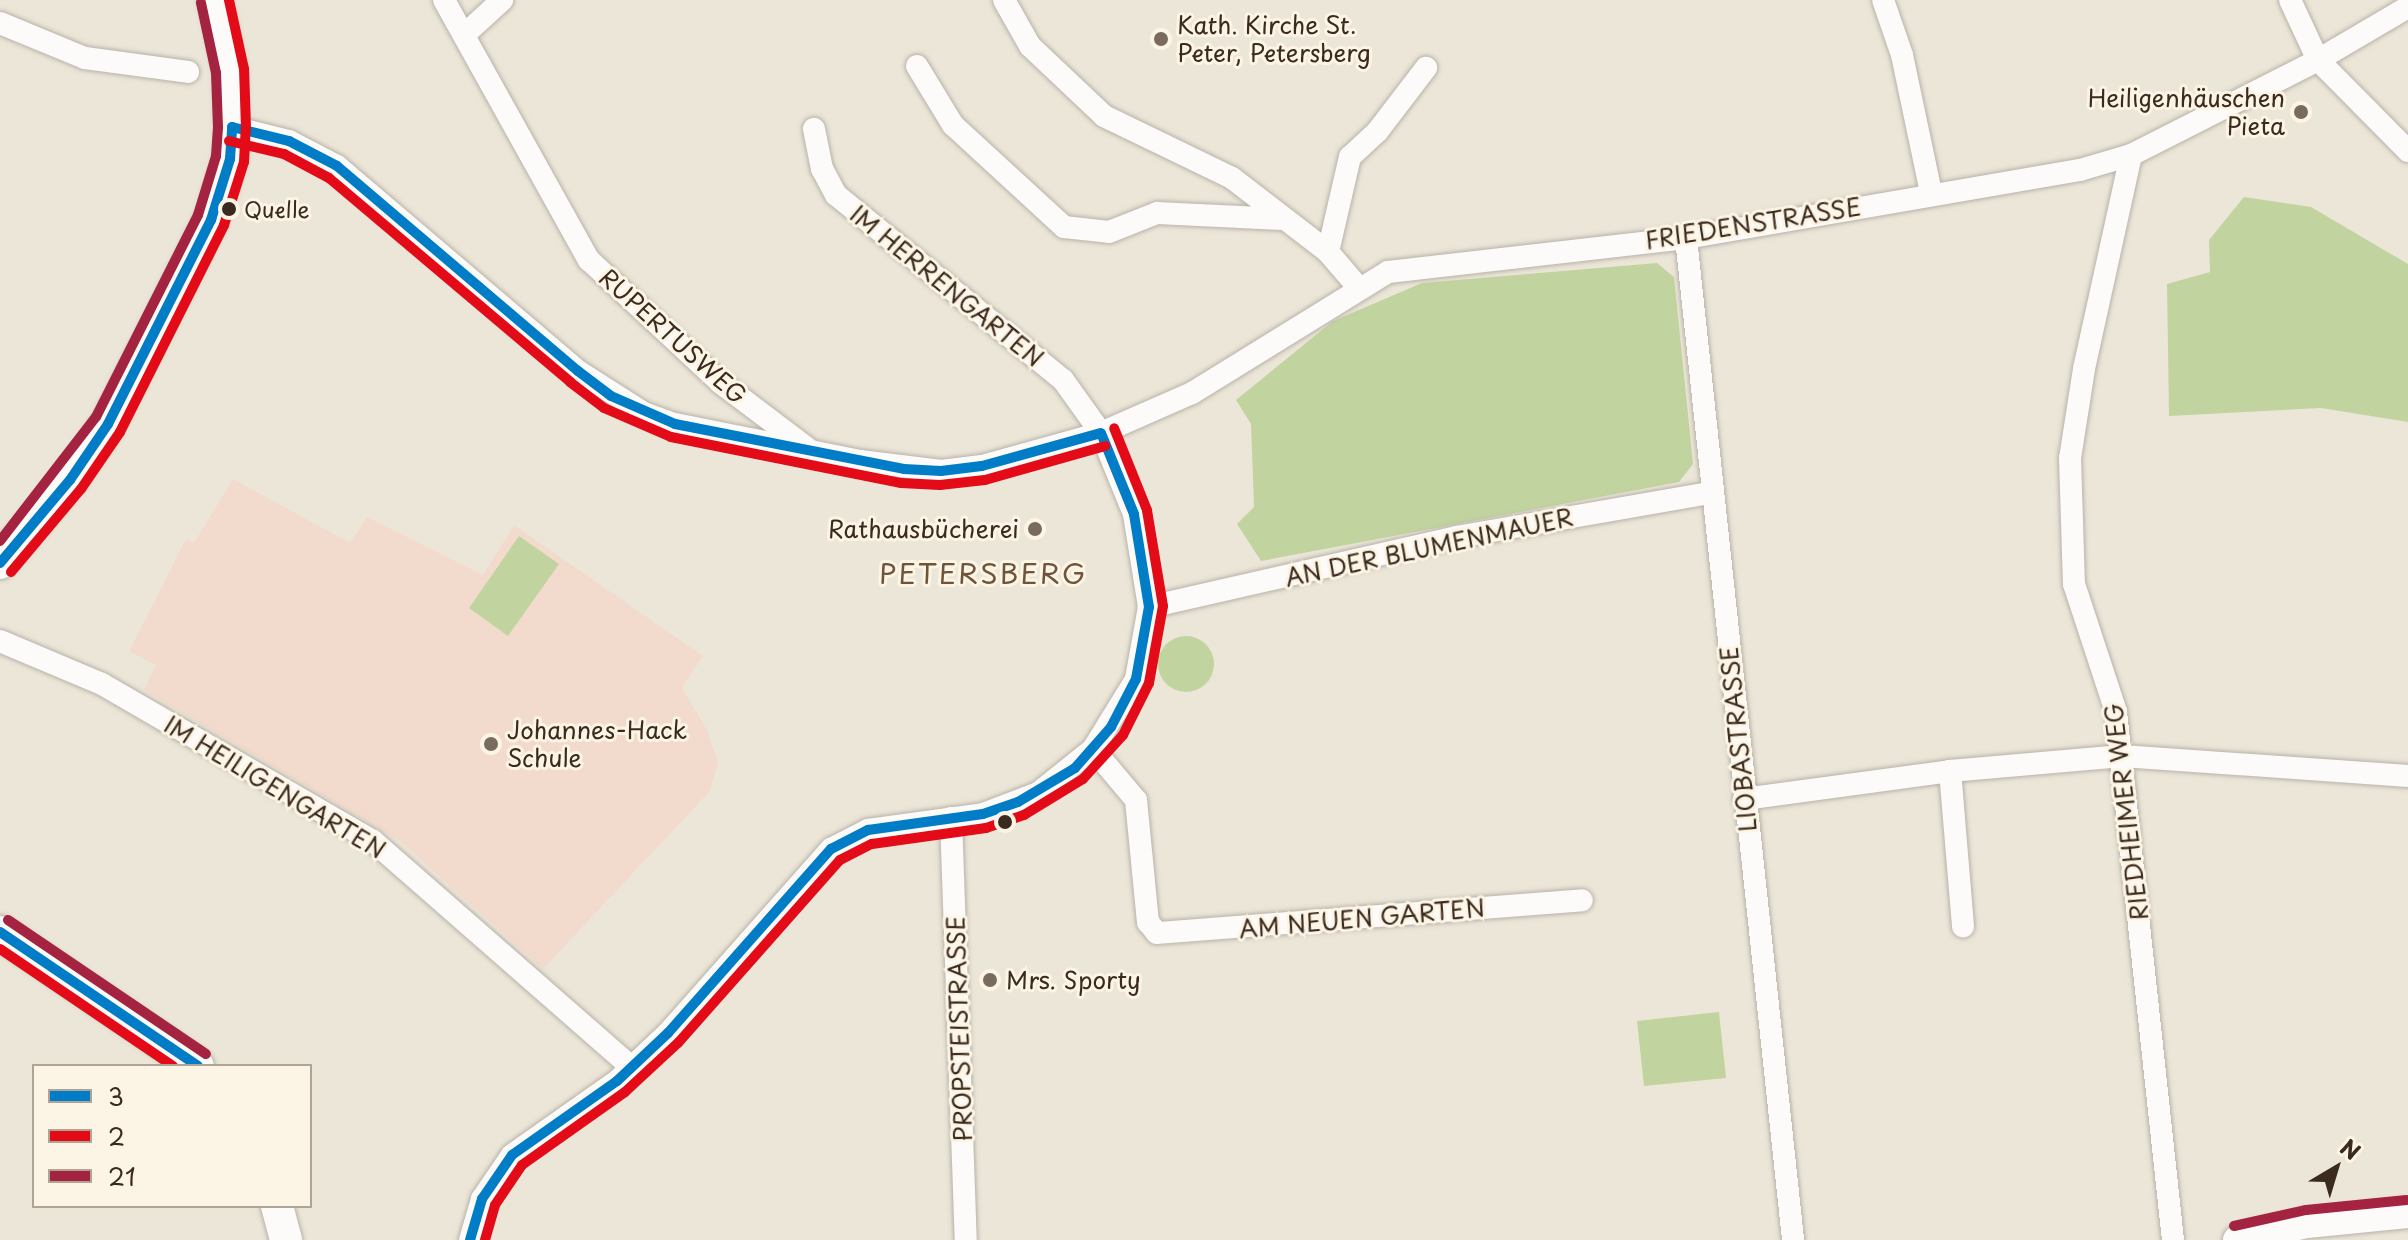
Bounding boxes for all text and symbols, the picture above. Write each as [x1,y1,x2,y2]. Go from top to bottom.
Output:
place label: Kath. Kirche St. Peter, Petersberg [1177,11,1371,67]
marker: Kath. Kirche St. Peter, Petersberg [1152,30,1170,48]
place label: Heiligenhäuschen Pieta [2088,84,2285,140]
marker: Heiligenhäuschen Pieta [2292,103,2310,121]
street label: FRIEDENSTRASSE [1643,192,1863,254]
place label: Quelle [244,196,309,222]
street label: IM HERRENGARTEN [845,200,1049,372]
marker: Quelle [221,201,237,217]
street label: RUPERTUSWEG [594,262,752,410]
street label: AN DER BLUMENMAUER [1280,502,1578,592]
place label: Rathausbücherei [828,515,1019,543]
marker: Rathausbücherei [1026,520,1044,538]
district label: PETERSBERG [880,556,1086,590]
street label: LIOBASTRASSE [1714,645,1762,833]
street label: RIEDHEIMER WEG [2098,700,2154,924]
street label: IM HEILIGENGARTEN [159,710,391,864]
place label: Johannes-Hack Schule [507,716,687,772]
marker: Johannes-Hack Schule [482,735,500,753]
unlabelled marker [997,814,1013,830]
street label: AM NEUEN GARTEN [1239,893,1485,943]
street label: PROPSTEISTRASSE [941,916,977,1142]
place label: Mrs. Sporty [1006,966,1141,994]
marker: Mrs. Sporty [981,971,999,989]
legend [32,1064,312,1208]
text: 3 [108,1078,124,1114]
text: 2 [108,1118,125,1154]
north arrow [2296,1128,2376,1208]
text: N [2334,1130,2368,1167]
text: 21 [108,1158,136,1194]

